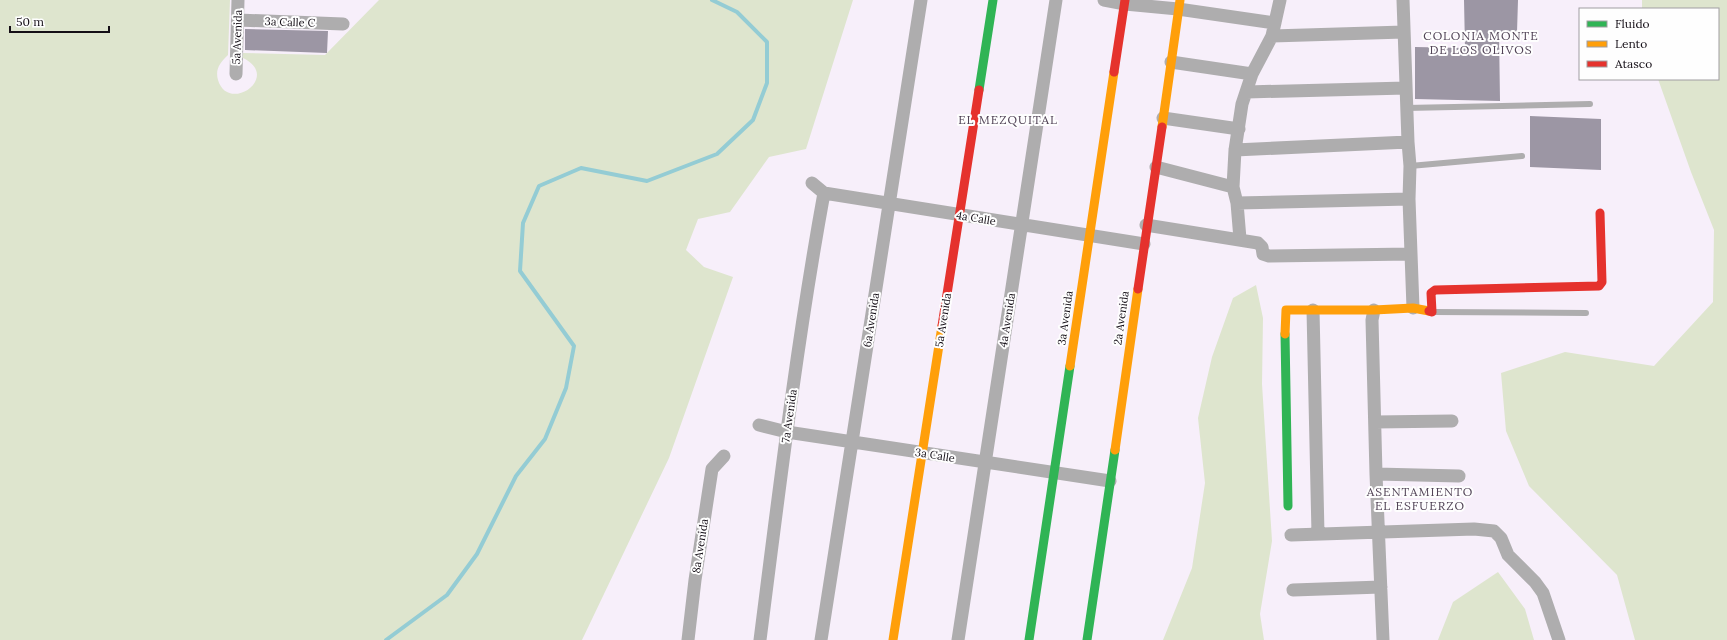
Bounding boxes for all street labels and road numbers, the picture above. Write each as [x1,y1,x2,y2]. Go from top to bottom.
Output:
street label: 5a Avenida [229,9,245,65]
street label: 3a Calle C [264,14,316,30]
street label: 4a Calle [955,208,997,228]
street label: 3a Avenida [1054,290,1076,346]
street label: 2a Avenida [1110,290,1132,346]
street label: 6a Avenida [860,291,882,348]
street label: 5a Avenida [932,292,954,348]
street label: 4a Avenida [996,292,1018,348]
street label: 7a Avenida [778,388,800,444]
street label: 3a Calle [914,445,956,465]
street label: 8a Avenida [689,517,711,574]

